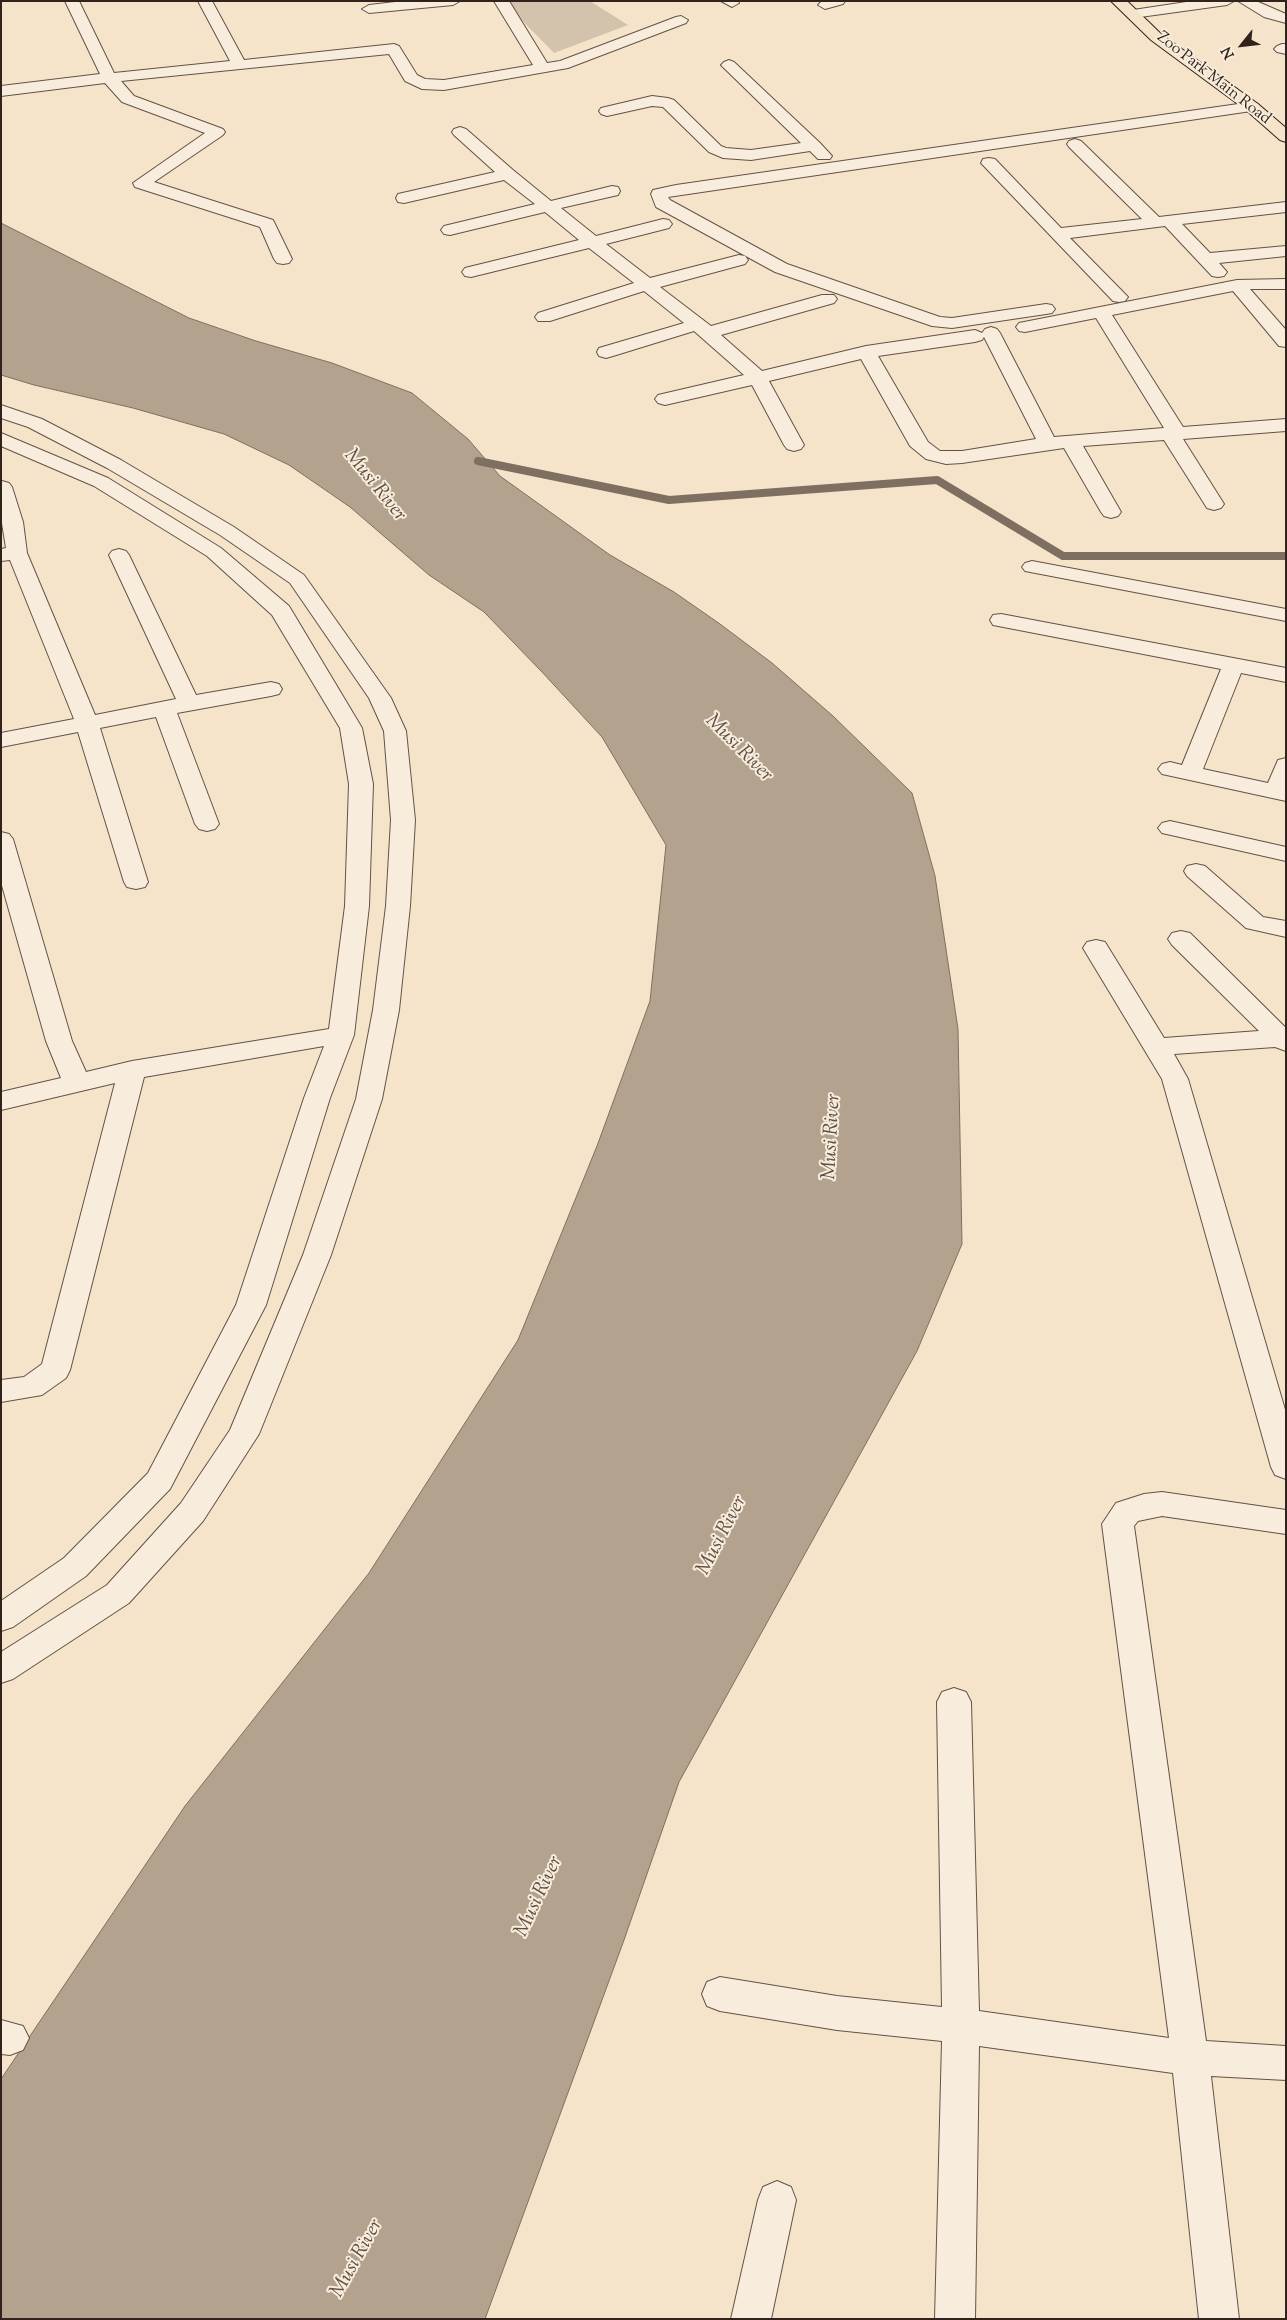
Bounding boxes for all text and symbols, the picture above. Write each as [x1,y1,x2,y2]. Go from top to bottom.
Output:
north arrow [1217,20,1267,70]
street label: Zoo Park Main Road [1152,29,1274,129]
text: N [1217,43,1240,62]
water label: Musi River [338,445,410,527]
water label: Musi River [699,710,777,788]
water label: Musi River [819,1093,847,1181]
water label: Musi River [693,1492,753,1580]
water label: Musi River [511,1853,569,1941]
water label: Musi River [327,2216,389,2302]

